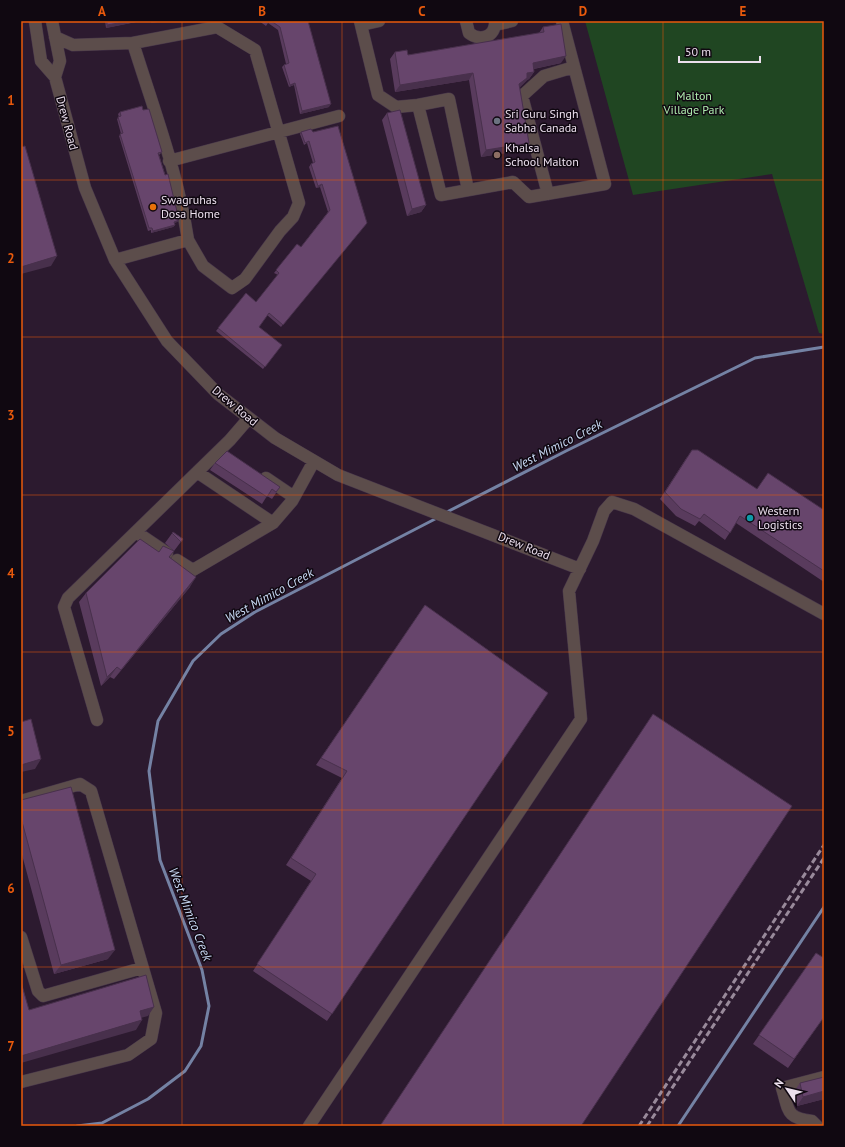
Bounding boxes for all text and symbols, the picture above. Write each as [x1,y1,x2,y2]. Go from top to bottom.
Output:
text: A [98,3,106,20]
text: B [258,3,266,20]
text: C [418,3,426,20]
text: D [579,3,587,20]
text: E [740,3,747,20]
scale bar [679,38,760,64]
text: 50 m [685,44,711,59]
park label: Malton Village Park [663,88,725,117]
text: 1 [7,92,15,109]
street label: Drew Road [53,94,82,151]
place label: Sri Guru Singh Sabha Canada [505,106,579,135]
marker: Sri Guru Singh Sabha Canada [492,116,502,126]
place label: Khalsa School Malton [505,140,579,169]
marker: Khalsa School Malton [492,150,502,160]
place label: Swagruhas Dosa Home [161,192,220,221]
marker: Swagruhas Dosa Home [148,202,158,212]
text: 2 [7,250,15,267]
street label: Drew Road [209,382,261,429]
text: 3 [7,407,15,424]
water label: West Mimico Creek [509,415,606,475]
place label: Western Logistics [758,503,802,532]
marker: Western Logistics [745,513,755,523]
street label: Drew Road [496,528,553,563]
water label: West Mimico Creek [222,563,318,627]
text: 4 [7,565,15,582]
text: 5 [7,723,15,740]
water label: West Mimico Creek [165,865,217,964]
text: 6 [7,880,15,897]
text: 7 [7,1038,15,1055]
north arrow [767,1069,807,1109]
text: N [771,1076,787,1090]

